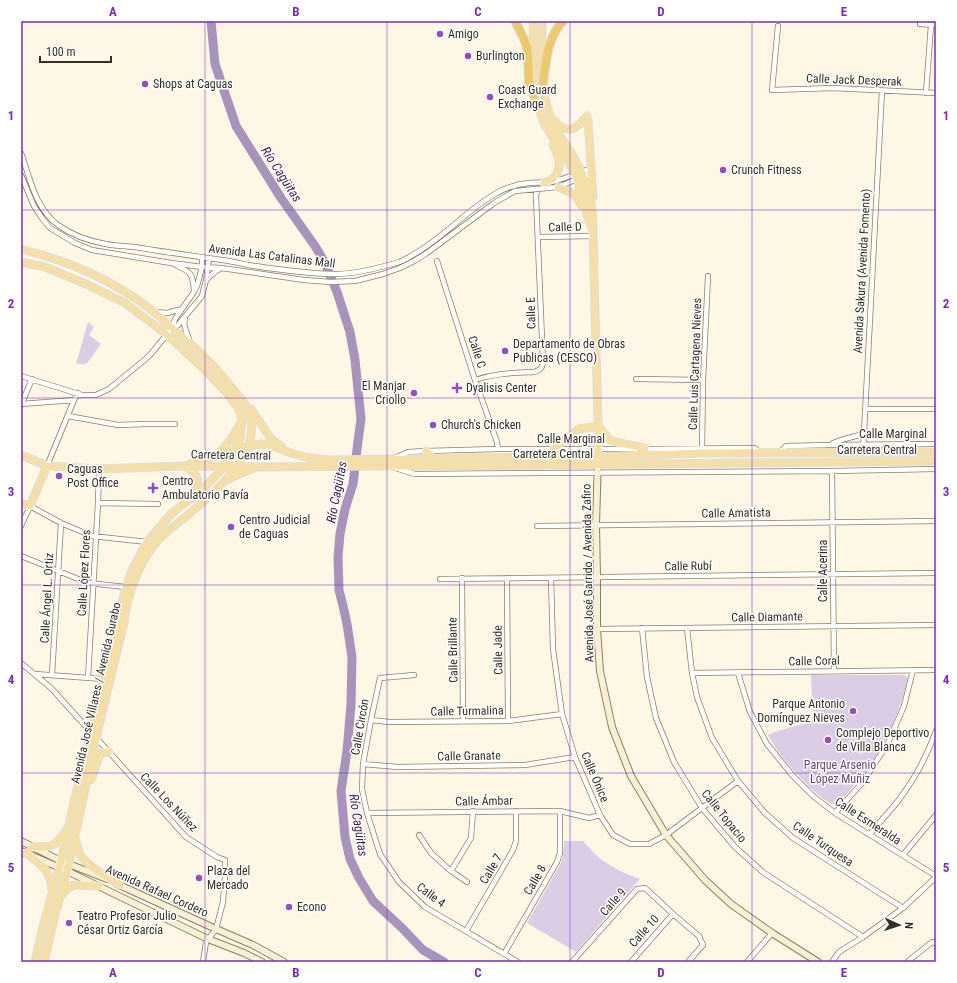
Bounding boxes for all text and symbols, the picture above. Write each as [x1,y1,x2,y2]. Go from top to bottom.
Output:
text: A [109,4,117,19]
text: B [292,4,300,19]
text: C [474,4,482,19]
text: D [657,4,665,19]
text: E [841,4,848,19]
place label: Amigo [448,27,479,41]
marker: Amigo [435,29,445,39]
scale bar [40,38,111,64]
text: 100 m [46,45,76,59]
place label: Burlington [476,49,525,63]
marker: Burlington [463,51,473,61]
street label: Calle Jack Desperak [806,71,903,89]
place label: Shops at Caguas [153,77,233,91]
marker: Shops at Caguas [140,79,150,89]
place label: Coast Guard Exchange [498,83,557,111]
marker: Coast Guard Exchange [485,92,495,102]
text: 1 [8,108,14,123]
text: 1 [943,108,949,123]
water label: Río Cagüitas [258,144,305,205]
place label: Crunch Fitness [731,163,802,177]
marker: Crunch Fitness [718,165,728,175]
street label: Avenida Sakura (Avenida Fomento) [851,188,873,354]
street label: Calle D [548,219,582,235]
street label: Avenida Las Catalinas Mall [208,241,336,271]
text: 2 [8,296,15,311]
text: 2 [943,296,950,311]
street label: Calle E [523,297,539,329]
street label: Calle Luis Cartagena Nieves [686,298,704,430]
street label: Calle C [465,334,489,370]
place label: Departamento de Obras Publicas (CESCO) [513,337,625,365]
marker: Departamento de Obras Publicas (CESCO) [500,346,510,356]
place label: El Manjar Criollo [362,379,406,407]
place label: Dyalisis Center [466,381,537,395]
marker: Dyalisis Center [451,382,463,394]
marker: El Manjar Criollo [409,388,419,398]
place label: Church's Chicken [441,418,521,432]
marker: Church's Chicken [428,420,438,430]
street label: Calle Marginal [859,427,927,441]
street label: Calle Marginal [537,432,605,446]
street label: Carretera Central [837,443,917,457]
street label: Carretera Central [191,447,271,463]
street label: Carretera Central [513,447,593,461]
water label: Río Cagüitas [323,460,350,524]
place label: Caguas Post Office [67,462,119,490]
marker: Caguas Post Office [54,471,64,481]
place label: Centro Ambulatorio Pavía [162,474,249,502]
marker: Centro Ambulatorio Pavía [147,482,159,494]
text: 3 [8,484,14,499]
street label: Avenida José Garrido / Avenida Zafiro [579,484,597,662]
text: 3 [943,484,949,499]
street label: Calle Amatista [701,505,771,521]
place label: Centro Judicial de Caguas [239,513,310,541]
marker: Centro Judicial de Caguas [226,522,236,532]
street label: Calle López Flores [75,529,93,617]
street label: Calle Acerina [816,540,830,602]
street label: Calle Ángel L. Ortiz [37,552,56,644]
street label: Calle Rubí [664,559,713,573]
street label: Avenida José Villares / Avenida Gurabo [68,601,124,785]
street label: Calle Diamante [731,609,803,625]
street label: Calle Brillante [445,617,461,683]
street label: Calle Jade [491,625,505,675]
street label: Calle Coral [788,654,840,668]
text: 4 [8,672,15,687]
text: 4 [943,672,950,687]
place label: Parque Antonio Domínguez Nieves [757,697,845,725]
street label: Calle Circón [348,698,372,756]
street label: Calle Turmalina [430,703,504,719]
marker: Parque Antonio Domínguez Nieves [848,706,858,716]
place label: Complejo Deportivo de Villa Blanca [836,726,929,754]
marker: Complejo Deportivo de Villa Blanca [823,735,833,745]
street label: Calle Granate [437,748,501,764]
street label: Calle Ónice [578,749,613,805]
park label: Parque Arsenio López Muñiz [804,758,876,786]
street label: Calle Los Núñez [137,770,201,834]
street label: Calle Topacio [698,787,750,845]
street label: Calle Ámbar [455,792,513,809]
water label: Río Cagüitas [346,793,371,858]
street label: Calle Esmeralda [832,794,904,848]
street label: Calle Turquesa [790,819,856,869]
street label: Calle 7 [477,851,505,887]
text: 5 [8,860,15,875]
text: 5 [943,860,950,875]
street label: Avenida Rafael Cordero [104,862,210,920]
street label: Calle 8 [521,862,549,898]
place label: Plaza del Mercado [207,864,250,892]
marker: Plaza del Mercado [194,873,204,883]
street label: Calle 4 [414,880,448,910]
street label: Calle 9 [597,885,629,919]
place label: Econo [297,900,326,914]
marker: Econo [284,902,294,912]
north arrow [879,905,919,945]
place label: Teatro Profesor Julio César Ortiz García [77,909,176,937]
street label: Calle 10 [626,912,662,950]
marker: Teatro Profesor Julio César Ortiz García [64,918,74,928]
text: N [902,922,915,929]
text: A [109,965,117,980]
text: B [292,965,300,980]
text: C [474,965,482,980]
text: D [657,965,665,980]
text: E [841,965,848,980]

